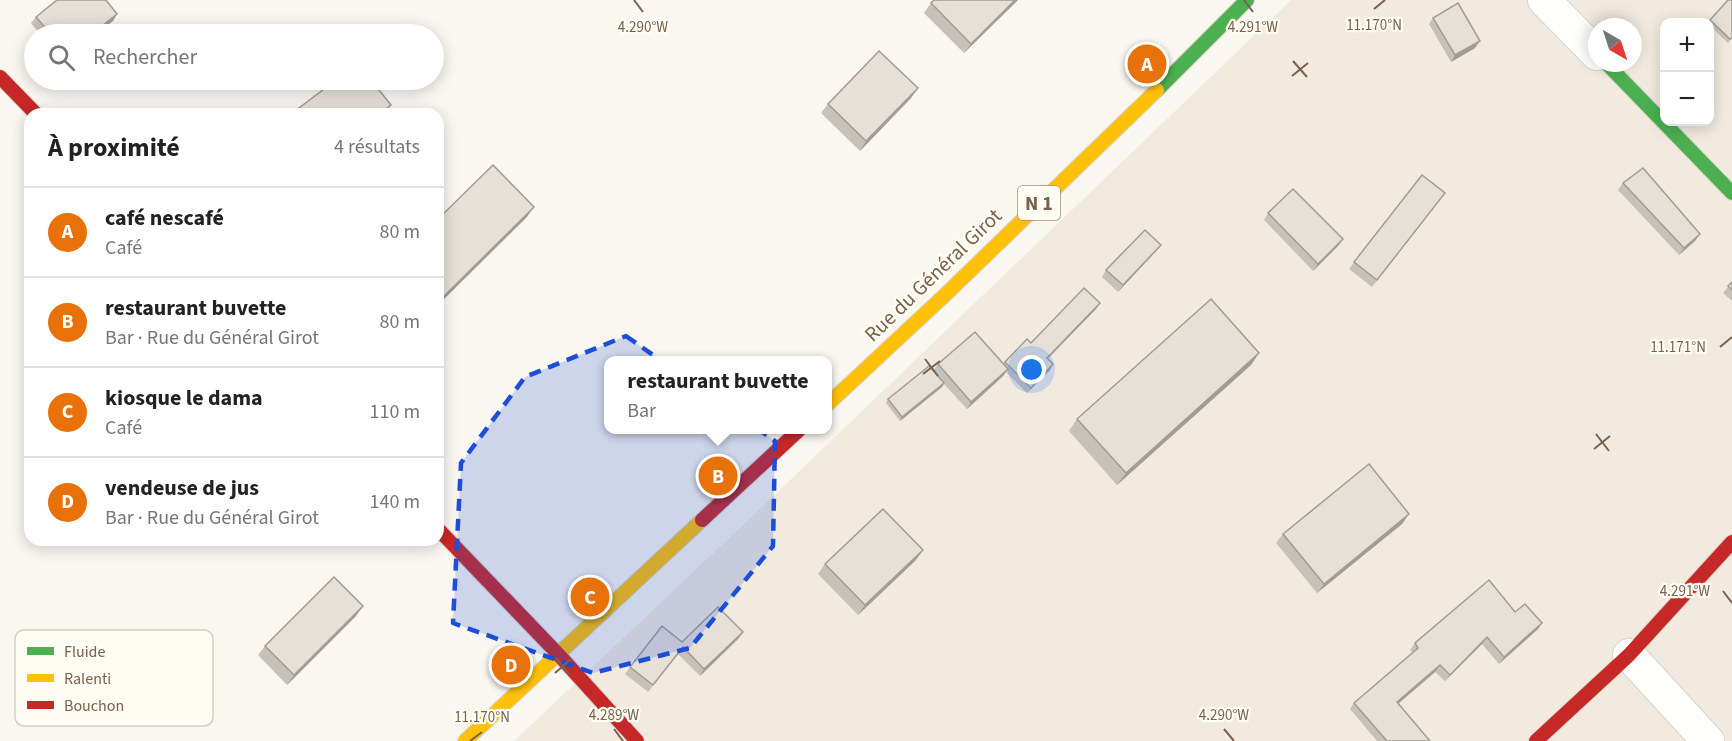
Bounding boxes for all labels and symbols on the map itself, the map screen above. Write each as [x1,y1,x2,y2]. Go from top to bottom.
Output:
text: 11.170°N [1346,15,1402,36]
text: 4.290°W [618,17,668,38]
text: 4.291°W [1228,17,1278,38]
north arrow [1588,18,1642,72]
pin: A [1128,42,1166,86]
road number: N 1 [1018,186,1060,220]
street label: Rue du Général Girot [858,201,1008,349]
text: 11.171°N [1650,337,1706,358]
your location [1017,355,1046,384]
pin: B [698,454,738,498]
pin: C [570,574,610,620]
text: 4.291°W [1660,581,1710,602]
legend [15,630,213,726]
text: Fluide [64,641,106,663]
pin: D [492,642,530,688]
text: Ralenti [64,668,111,690]
text: Bouchon [64,695,124,717]
text: 4.289°W [589,705,639,726]
text: 4.290°W [1199,705,1249,726]
text: 11.170°N [454,707,510,728]

